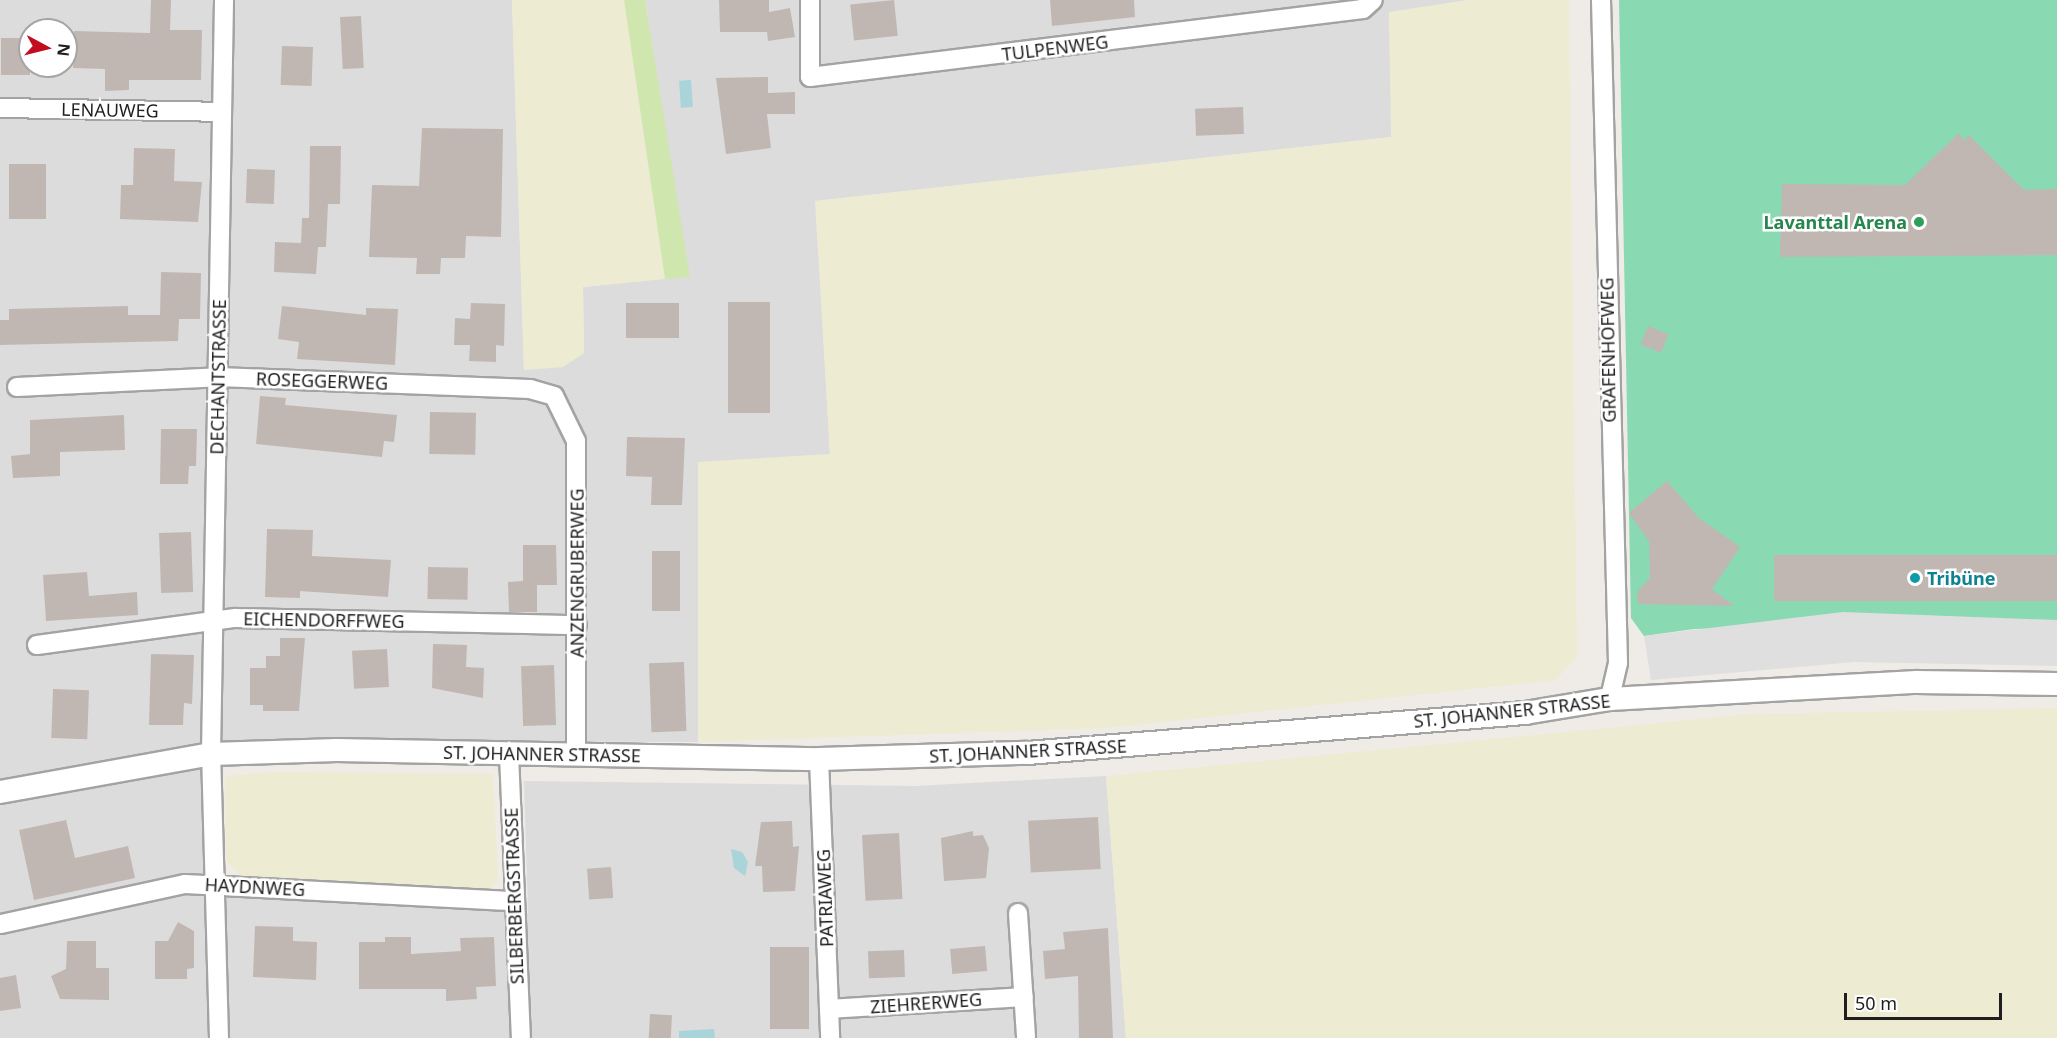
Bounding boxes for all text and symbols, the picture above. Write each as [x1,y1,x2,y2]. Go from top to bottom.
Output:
north arrow [18,18,78,78]
street label: TULPENWEG [1001,31,1109,65]
text: N [52,42,76,58]
street label: LENAUWEG [61,98,159,122]
place label: Lavanttal Arena [1764,211,1907,233]
marker: Lavanttal Arena [1912,215,1926,229]
street label: GRAFENHOFWEG [1596,277,1620,423]
street label: DECHANTSTRASSE [206,299,230,455]
street label: ROSEGGERWEG [255,368,389,394]
street label: ANZENGRUBERWEG [566,488,588,658]
place label: Tribüne [1927,567,1995,589]
marker: Tribüne [1908,571,1922,585]
street label: EICHENDORFFWEG [243,608,405,632]
street label: ST. JOHANNER STRASSE [1413,690,1611,732]
street label: ST. JOHANNER STRASSE [929,735,1127,767]
street label: ST. JOHANNER STRASSE [443,741,641,767]
street label: SILBERBERGSTRASSE [500,807,528,985]
street label: PATRIAWEG [812,849,838,947]
street label: HAYDNWEG [204,874,306,900]
scale bar [1847,981,2004,1019]
street label: ZIEHRERWEG [869,988,983,1018]
text: 50 m [1855,991,1897,1015]

